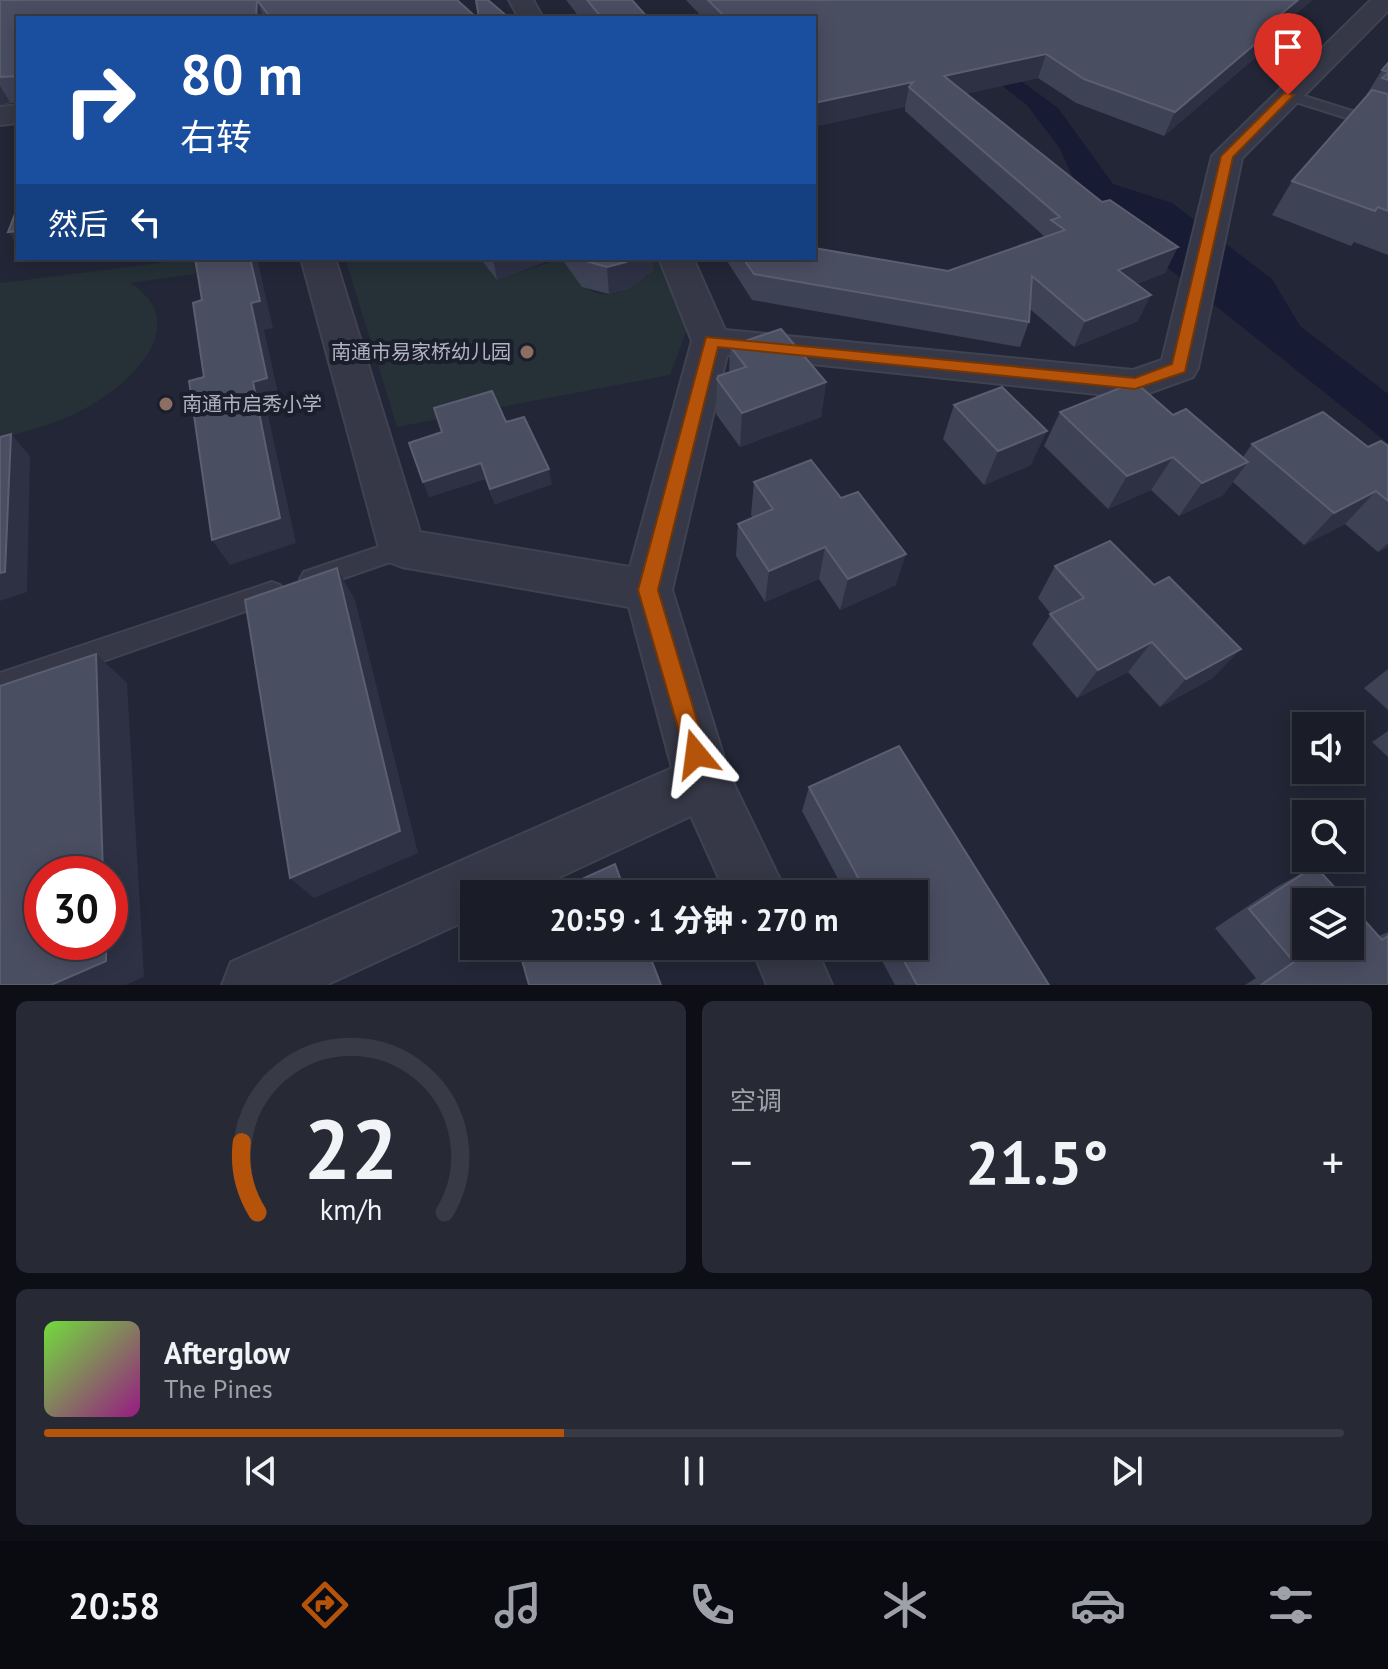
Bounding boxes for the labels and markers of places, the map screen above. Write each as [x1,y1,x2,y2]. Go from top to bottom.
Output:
pin [1254,13,1322,95]
place label: 南通市易家桥幼儿园 [331,339,511,365]
marker: 南通市易家桥幼儿园 [518,343,536,361]
place label: 南通市启秀小学 [182,391,322,417]
marker: 南通市启秀小学 [157,395,175,413]

